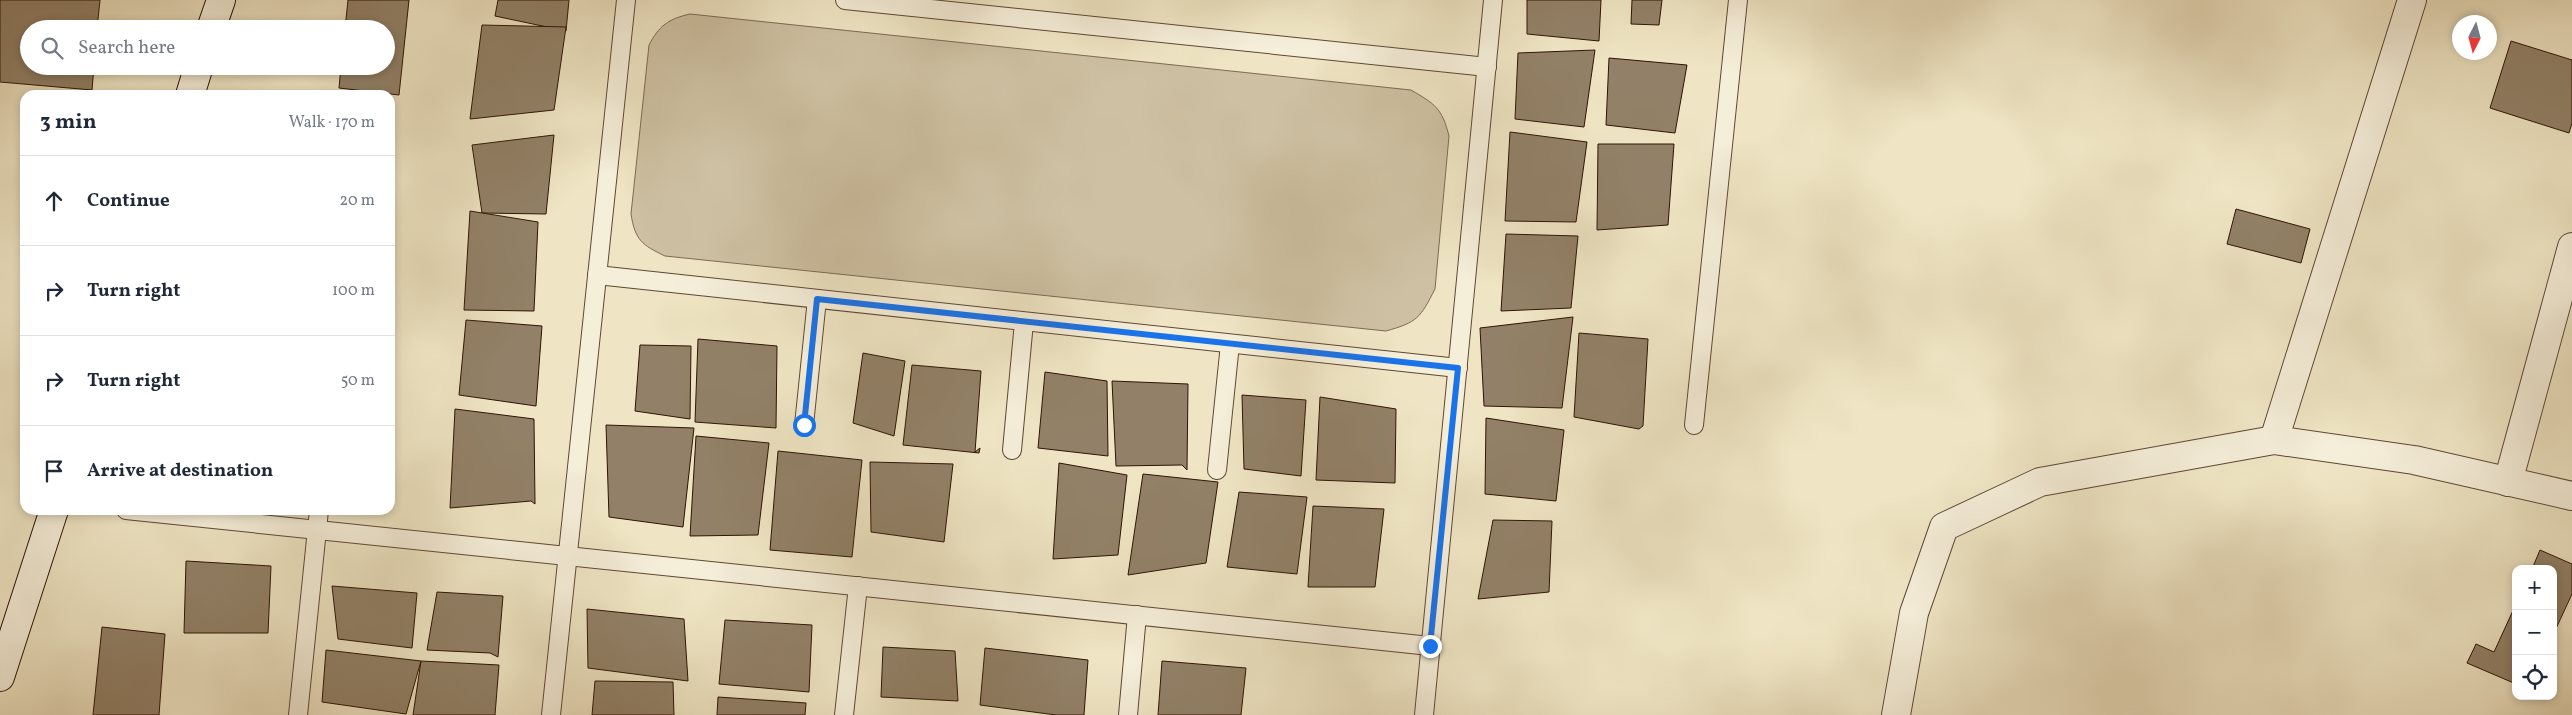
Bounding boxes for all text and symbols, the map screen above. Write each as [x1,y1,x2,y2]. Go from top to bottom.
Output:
north arrow [2452,15,2497,60]
search box [20,20,395,75]
icon: search [38,34,66,62]
text: Search here [78,35,175,61]
text: 3 min [40,108,96,137]
text: Walk · 170 m [289,112,375,134]
icon: ahead [40,187,68,215]
text: Continue [87,188,170,214]
text: 20 m [340,190,375,212]
icon: right [40,277,68,305]
text: Turn right [87,278,180,304]
text: 100 m [332,280,375,302]
icon: right [40,367,68,395]
text: Turn right [87,368,180,394]
text: 50 m [341,370,375,392]
route start [793,414,816,437]
icon: arrive [40,457,68,485]
text: Arrive at destination [87,458,273,484]
map controls [2512,565,2557,700]
button: + [2512,565,2557,610]
button: − [2512,610,2557,655]
route end [1419,635,1442,658]
button: locate [2512,655,2557,700]

